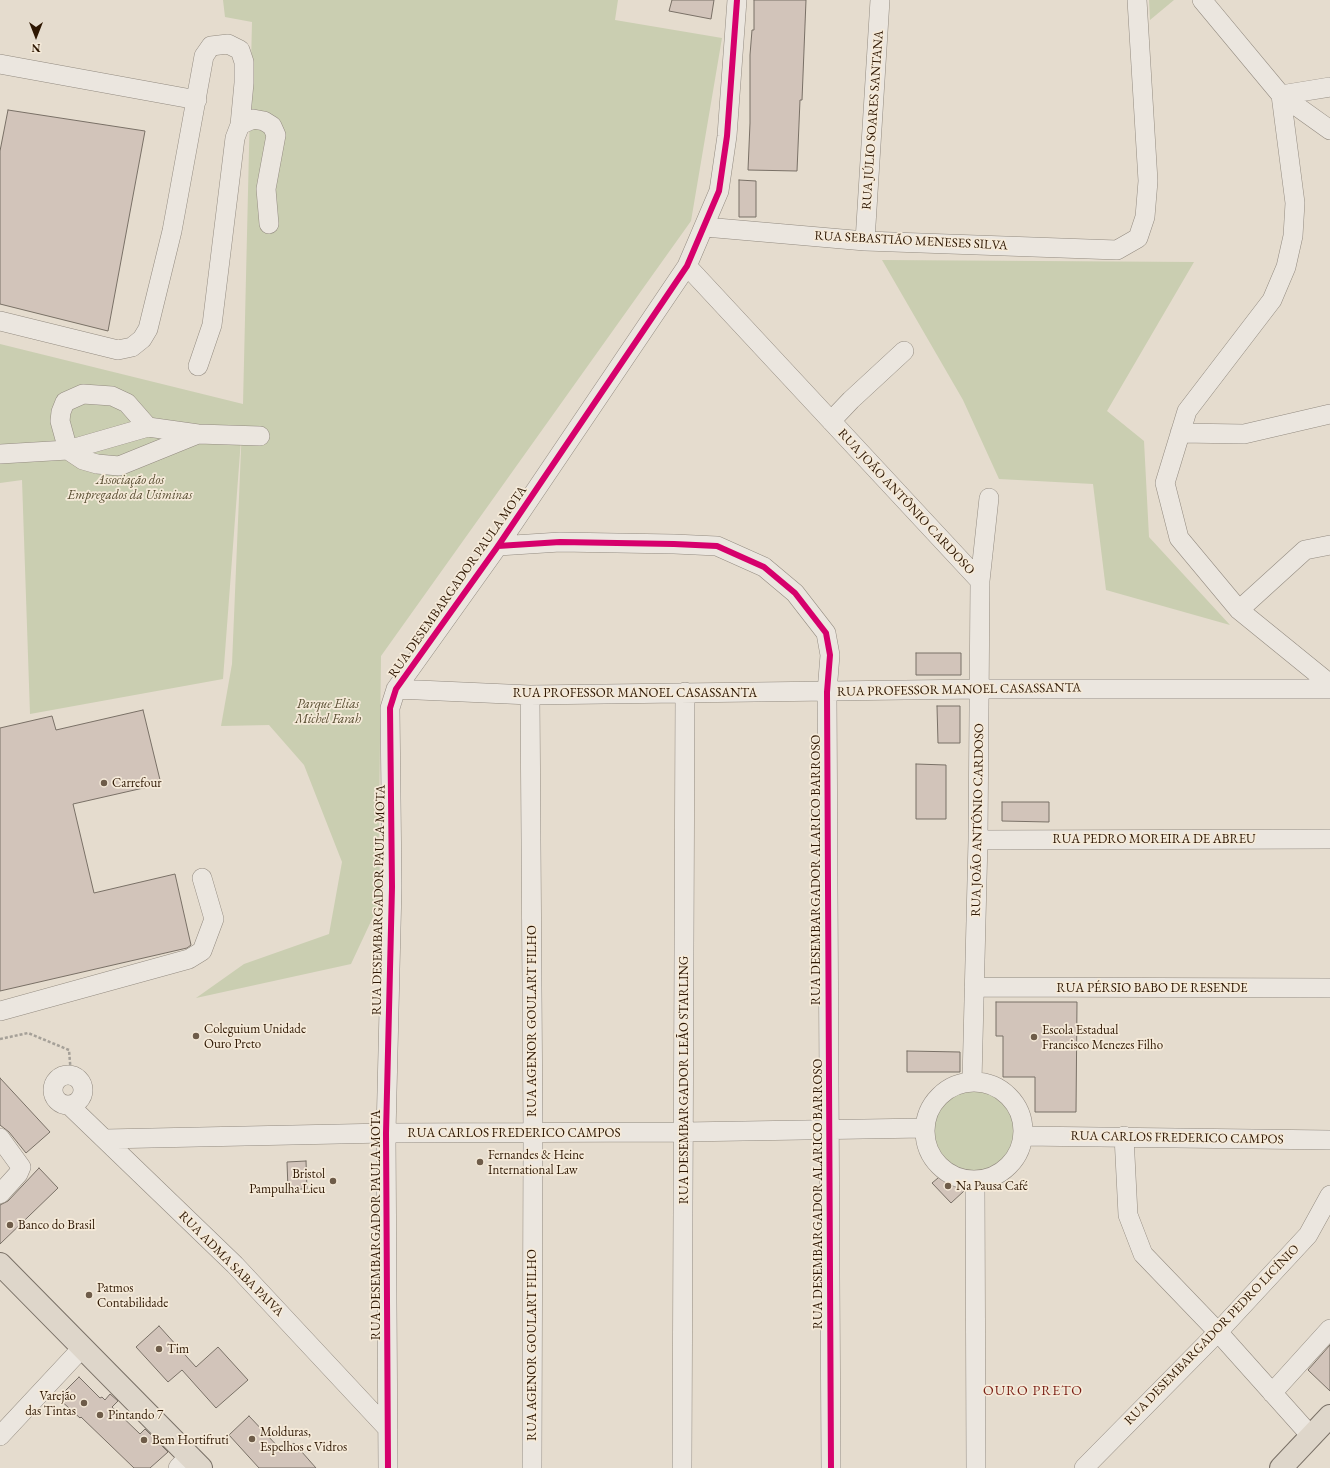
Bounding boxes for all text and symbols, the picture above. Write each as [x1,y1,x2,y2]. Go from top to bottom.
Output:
north arrow [16,16,56,56]
street label: RUA JÚLIO SOARES SANTANA [859,30,887,210]
text: N [32,41,40,55]
street label: RUA SEBASTIÃO MENESES SILVA [814,228,1008,254]
street label: RUA JOÃO ANTÔNIO CARDOSO [834,426,978,578]
park label: Associação dos Empregados da Usiminas [68,472,192,503]
street label: RUA DESEMBARGADOR PAULA MOTA [386,483,530,681]
street label: RUA PROFESSOR MANOEL CASASSANTA [837,680,1081,700]
street label: RUA PROFESSOR MANOEL CASASSANTA [513,685,757,701]
park label: Parque Elias Michel Farah [295,696,361,727]
street label: RUA JOÃO ANTÔNIO CARDOSO [969,723,987,917]
street label: RUA DESEMBARGADOR ALARICO BARROSO [808,735,824,1005]
place label: Carrefour [112,775,162,791]
marker: Carrefour [99,778,109,788]
street label: RUA DESEMBARGADOR PAULA MOTA [369,785,389,1015]
street label: RUA PEDRO MOREIRA DE ABREU [1052,831,1256,847]
street label: RUA AGENOR GOULART FILHO [524,925,540,1117]
street label: RUA DESEMBARGADOR LEÃO STARLING [676,956,692,1204]
street label: RUA PÉRSIO BABO DE RESENDE [1056,980,1248,996]
place label: Coleguium Unidade Ouro Preto [204,1021,306,1052]
place label: Escola Estadual Francisco Menezes Filho [1042,1022,1163,1053]
marker: Coleguium Unidade Ouro Preto [191,1031,201,1041]
marker: Escola Estadual Francisco Menezes Filho [1029,1032,1039,1042]
street label: RUA DESEMBARGADOR ALARICO BARROSO [810,1059,826,1329]
street label: RUA DESEMBARGADOR PAULA MOTA [368,1110,384,1340]
street label: RUA CARLOS FREDERICO CAMPOS [407,1125,621,1141]
street label: RUA CARLOS FREDERICO CAMPOS [1070,1128,1284,1148]
place label: Fernandes & Heine International Law [488,1147,584,1178]
marker: Fernandes & Heine International Law [475,1157,485,1167]
place label: Bristol Pampulha Lieu [249,1166,325,1197]
marker: Bristol Pampulha Lieu [328,1176,338,1186]
place label: Na Pausa Café [956,1178,1028,1194]
marker: Na Pausa Café [943,1181,953,1191]
street label: RUA ADMA SABA PAIVA [175,1208,287,1320]
place label: Banco do Brasil [18,1217,95,1233]
marker: Banco do Brasil [5,1220,15,1230]
street label: RUA DESEMBARGADOR PEDRO LICÍNIO [1121,1241,1303,1429]
street label: RUA AGENOR GOULART FILHO [524,1249,540,1441]
place label: Patmos Contabilidade [97,1280,168,1311]
marker: Patmos Contabilidade [84,1290,94,1300]
place label: Tim [167,1341,189,1357]
marker: Tim [154,1344,164,1354]
district label: OURO PRETO [983,1383,1083,1399]
place label: Varejão das Tintas [25,1388,76,1419]
marker: Varejão das Tintas [79,1398,89,1408]
place label: Pintando 7 [108,1407,163,1423]
marker: Pintando 7 [95,1410,105,1420]
place label: Molduras, Espelhos e Vidros [260,1424,347,1455]
place label: Bem Hortifruti [152,1432,229,1448]
marker: Molduras, Espelhos e Vidros [247,1434,257,1444]
marker: Bem Hortifruti [139,1435,149,1445]

